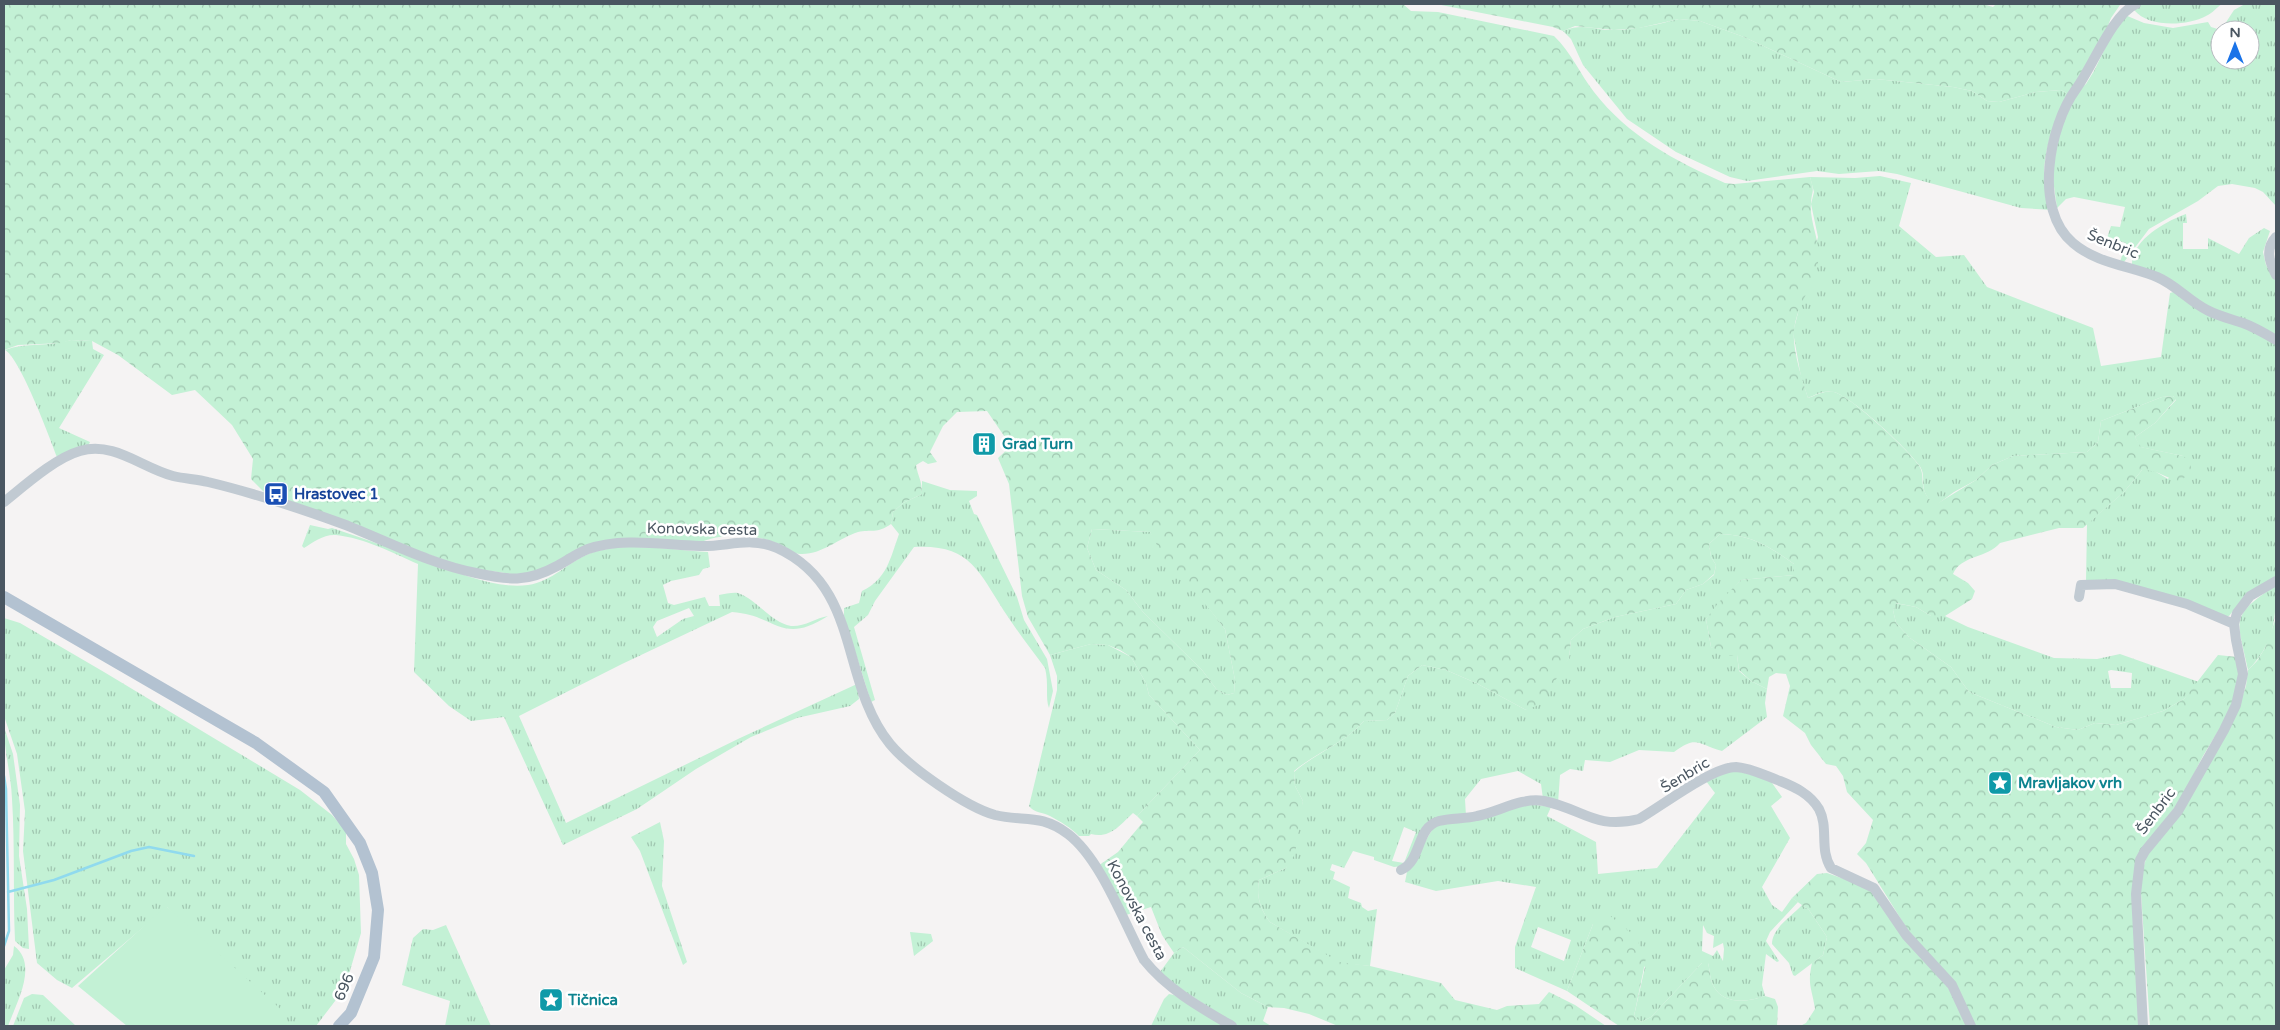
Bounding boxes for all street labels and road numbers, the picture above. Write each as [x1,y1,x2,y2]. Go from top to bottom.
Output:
street label: Šenbric [2085,226,2141,262]
street label: Konovska cesta [647,519,757,539]
street label: Šenbric [1657,753,1713,797]
street label: Šenbric [2133,784,2179,838]
street label: Konovska cesta [1103,857,1171,963]
street label: 696 [330,970,358,1004]

